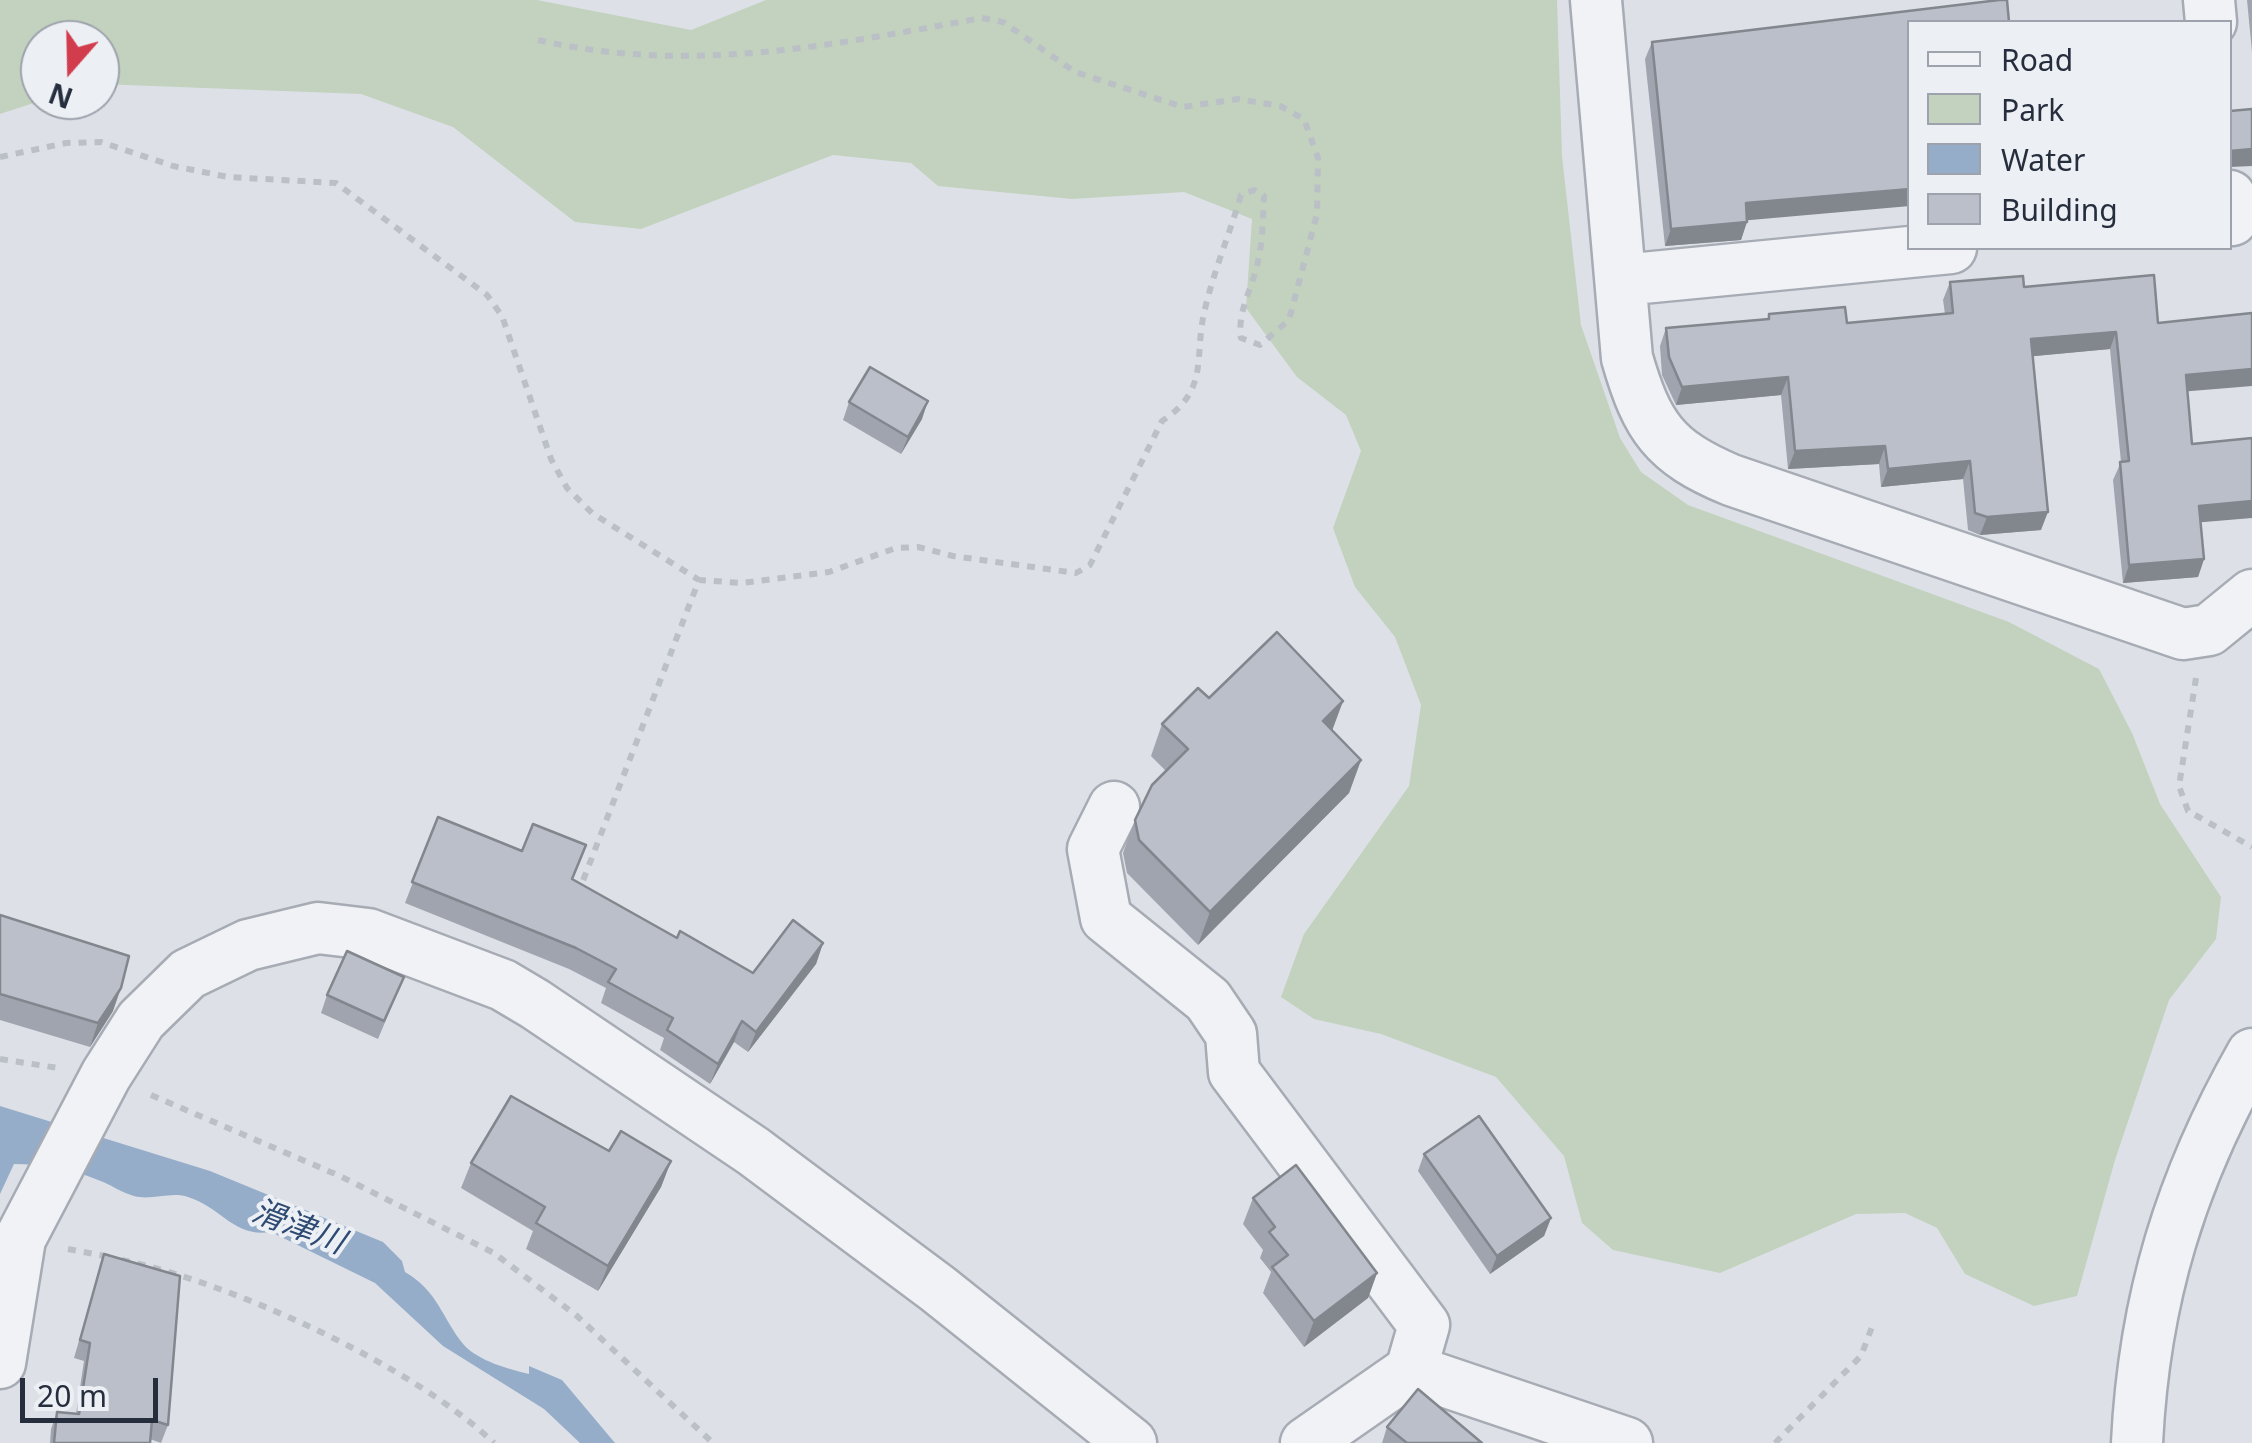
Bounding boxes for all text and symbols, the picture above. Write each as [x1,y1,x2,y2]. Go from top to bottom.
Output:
north arrow [20,20,120,120]
legend [1907,20,2232,250]
text: Road [2001,39,2073,80]
text: N [43,75,78,118]
text: Park [2001,89,2064,130]
text: Water [2001,139,2085,180]
text: Building [2001,189,2118,230]
water label: 滑津川 [246,1193,350,1263]
scale bar [25,1358,162,1420]
text: 20 m [37,1375,107,1416]

